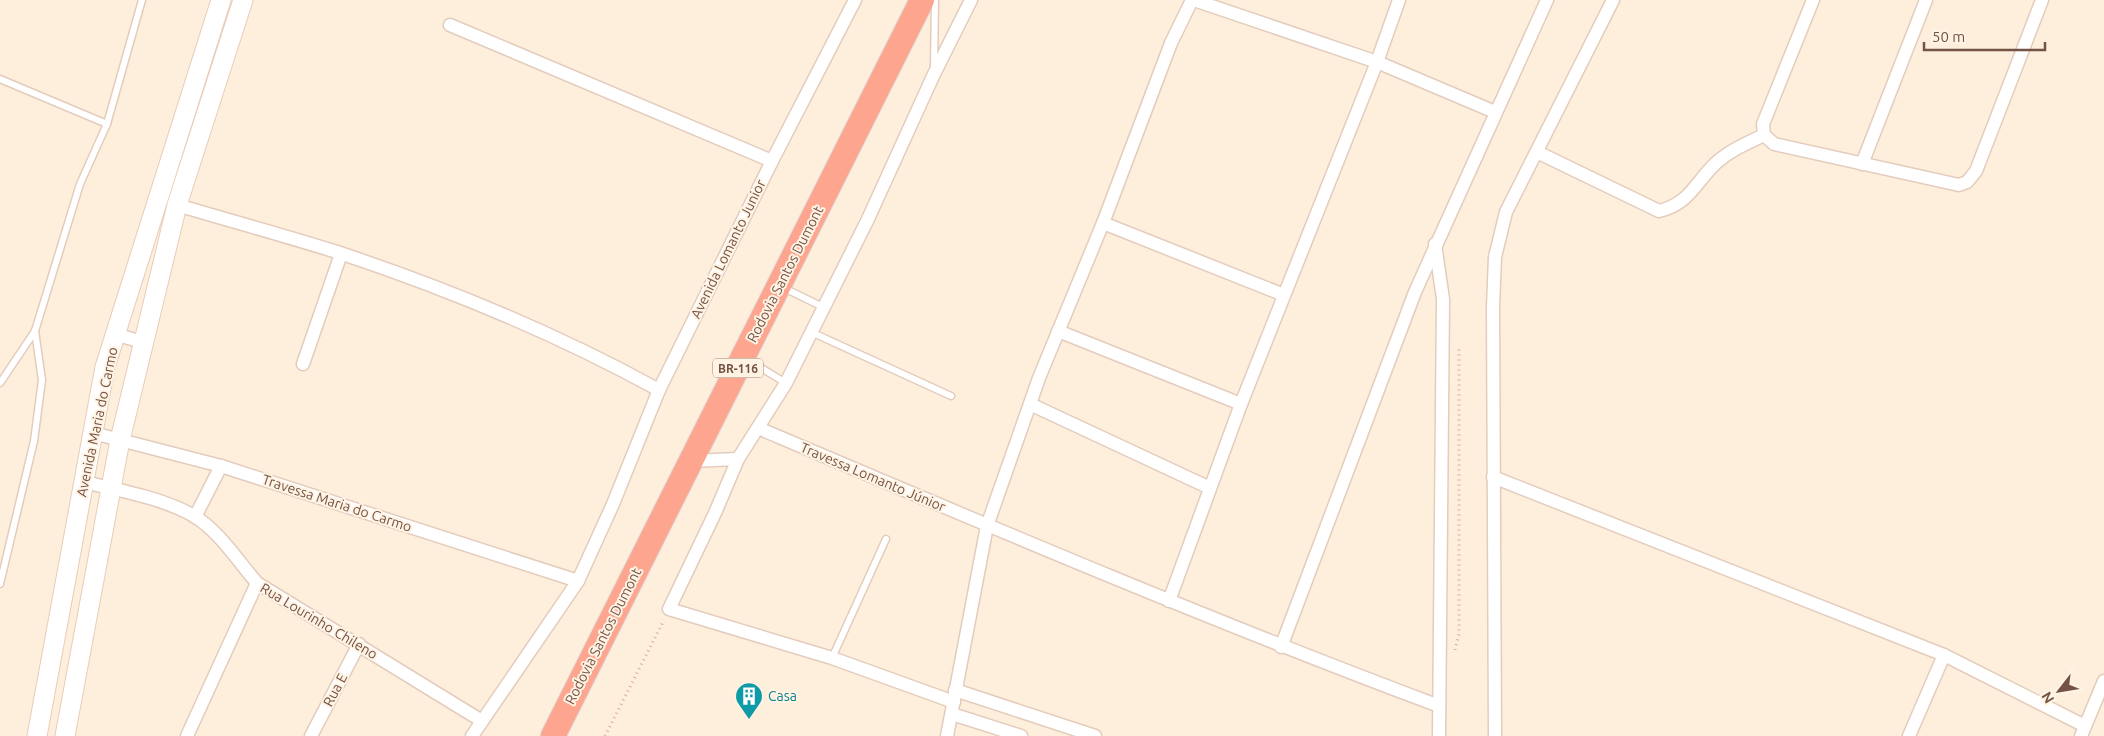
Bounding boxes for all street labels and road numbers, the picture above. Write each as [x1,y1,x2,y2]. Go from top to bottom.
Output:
street label: Avenida Lomanto Junior [687,176,769,321]
street label: Rodovia Santos Dumont [744,203,827,345]
street label: Avenida Maria do Carmo [73,346,121,498]
road number: BR-116 [713,358,763,378]
street label: Travessa Lomanto Júnior [798,439,949,515]
street label: Travessa Maria do Carmo [260,471,414,535]
street label: Rodovia Santos Dumont [562,565,645,707]
street label: Rua Lourinho Chileno [257,580,381,662]
street label: Rua E [320,671,350,709]

